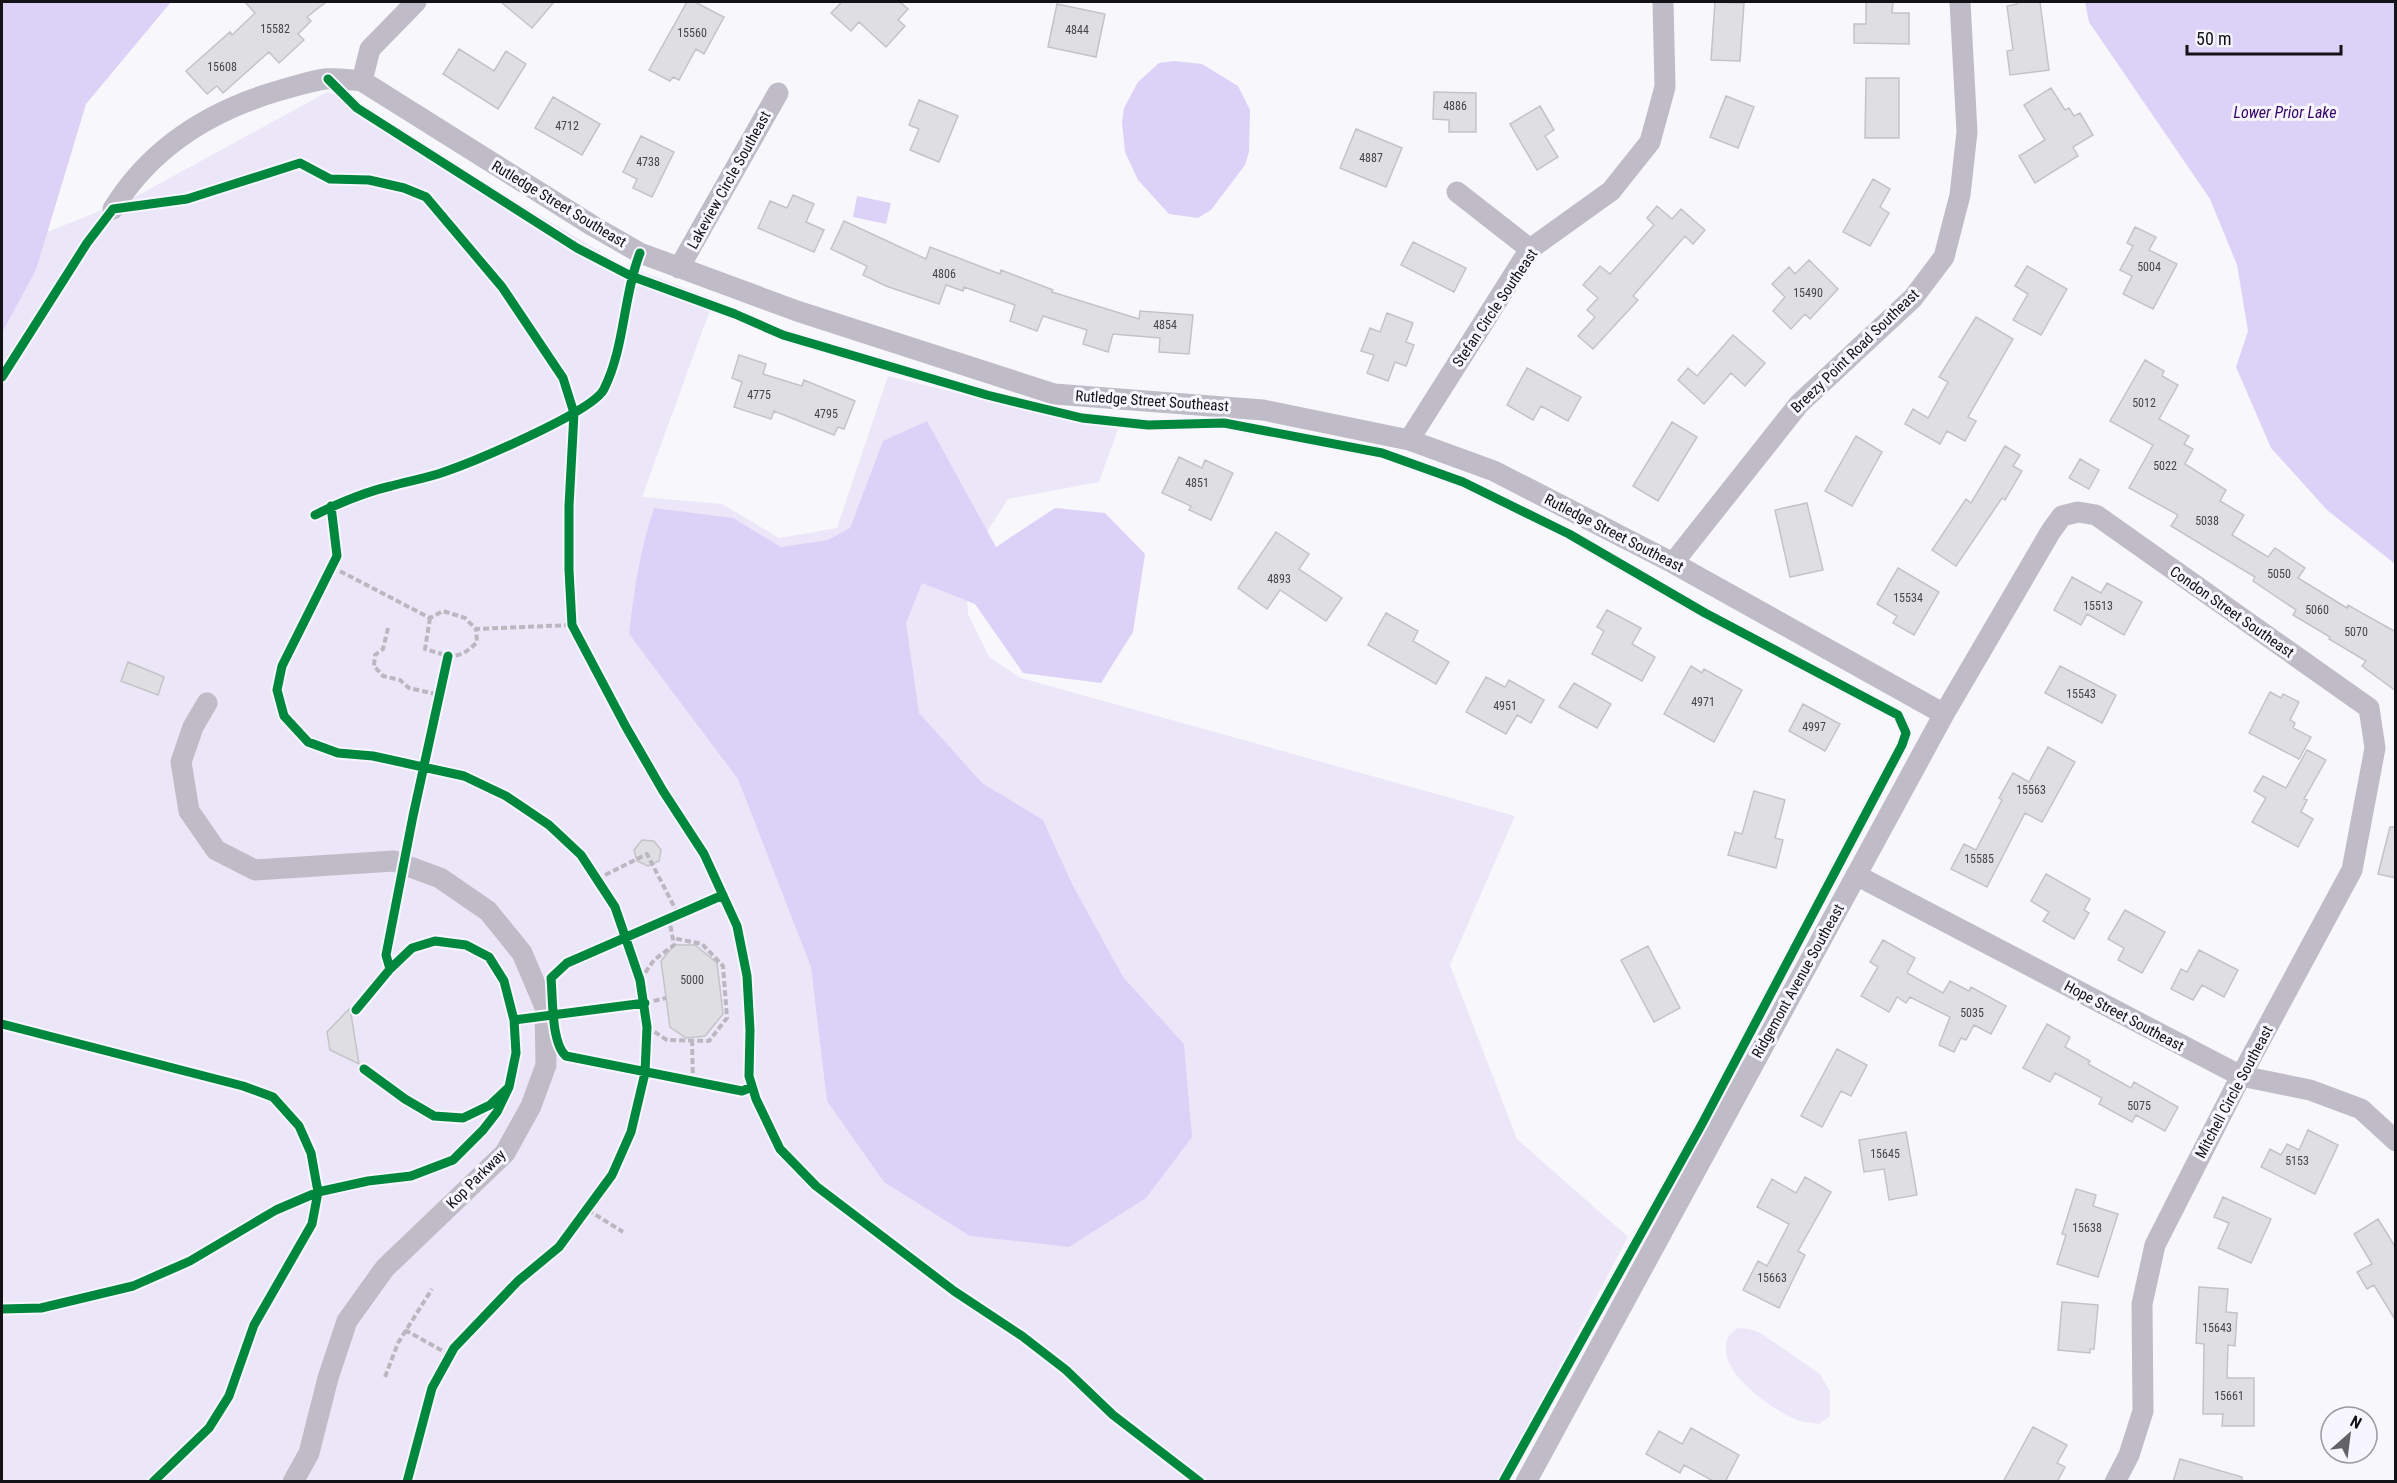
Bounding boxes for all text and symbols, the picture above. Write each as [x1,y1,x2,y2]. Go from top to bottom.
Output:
scale bar [2187,18,2342,56]
house number: 15582 [260,22,290,36]
house number: 4844 [1065,23,1089,37]
house number: 15560 [677,26,707,40]
text: 50 m [2196,28,2231,49]
house number: 15608 [207,60,237,74]
house number: 4886 [1443,99,1467,113]
water label: Lower Prior Lake [2234,103,2336,122]
street label: Lakeview Circle Southeast [684,108,774,252]
house number: 4712 [555,119,579,133]
house number: 4887 [1359,151,1383,165]
house number: 4738 [636,155,660,169]
street label: Rutledge Street Southeast [488,157,630,251]
street label: Stefan Circle Southeast [1449,245,1541,371]
house number: 5004 [2137,260,2161,274]
house number: 4806 [932,267,956,281]
street label: Breezy Point Road Southeast [1787,285,1923,417]
house number: 15490 [1793,286,1823,300]
house number: 4854 [1153,318,1177,332]
street label: Rutledge Street Southeast [1075,387,1229,415]
house number: 4775 [747,388,771,402]
house number: 5012 [2132,396,2156,410]
house number: 4795 [814,407,838,421]
house number: 5022 [2153,459,2177,473]
house number: 4851 [1185,476,1209,490]
street label: Rutledge Street Southeast [1541,490,1687,576]
house number: 5038 [2195,514,2219,528]
street label: Condon Street Southeast [2167,562,2297,662]
house number: 5050 [2267,567,2291,581]
house number: 4893 [1267,572,1291,586]
house number: 15534 [1893,591,1923,605]
house number: 15513 [2083,599,2113,613]
house number: 5060 [2305,603,2329,617]
house number: 5070 [2344,625,2368,639]
house number: 15543 [2066,687,2096,701]
house number: 4971 [1691,695,1715,709]
house number: 4951 [1493,699,1517,713]
house number: 4997 [1802,720,1826,734]
house number: 15563 [2016,783,2046,797]
house number: 15585 [1964,852,1994,866]
street label: Ridgemont Avenue Southeast [1748,901,1848,1061]
house number: 5000 [680,973,704,987]
street label: Hope Street Southeast [2061,977,2187,1055]
house number: 5035 [1960,1006,1984,1020]
street label: Mitchell Circle Southeast [2191,1023,2277,1161]
house number: 5075 [2127,1099,2151,1113]
street label: Kop Parkway [443,1146,509,1212]
house number: 15645 [1870,1147,1900,1161]
house number: 5153 [2285,1154,2309,1168]
house number: 15638 [2072,1221,2102,1235]
house number: 15663 [1757,1271,1787,1285]
house number: 15643 [2202,1321,2232,1335]
house number: 15661 [2214,1389,2244,1403]
north arrow [2319,1405,2379,1465]
text: N [2347,1412,2365,1433]

